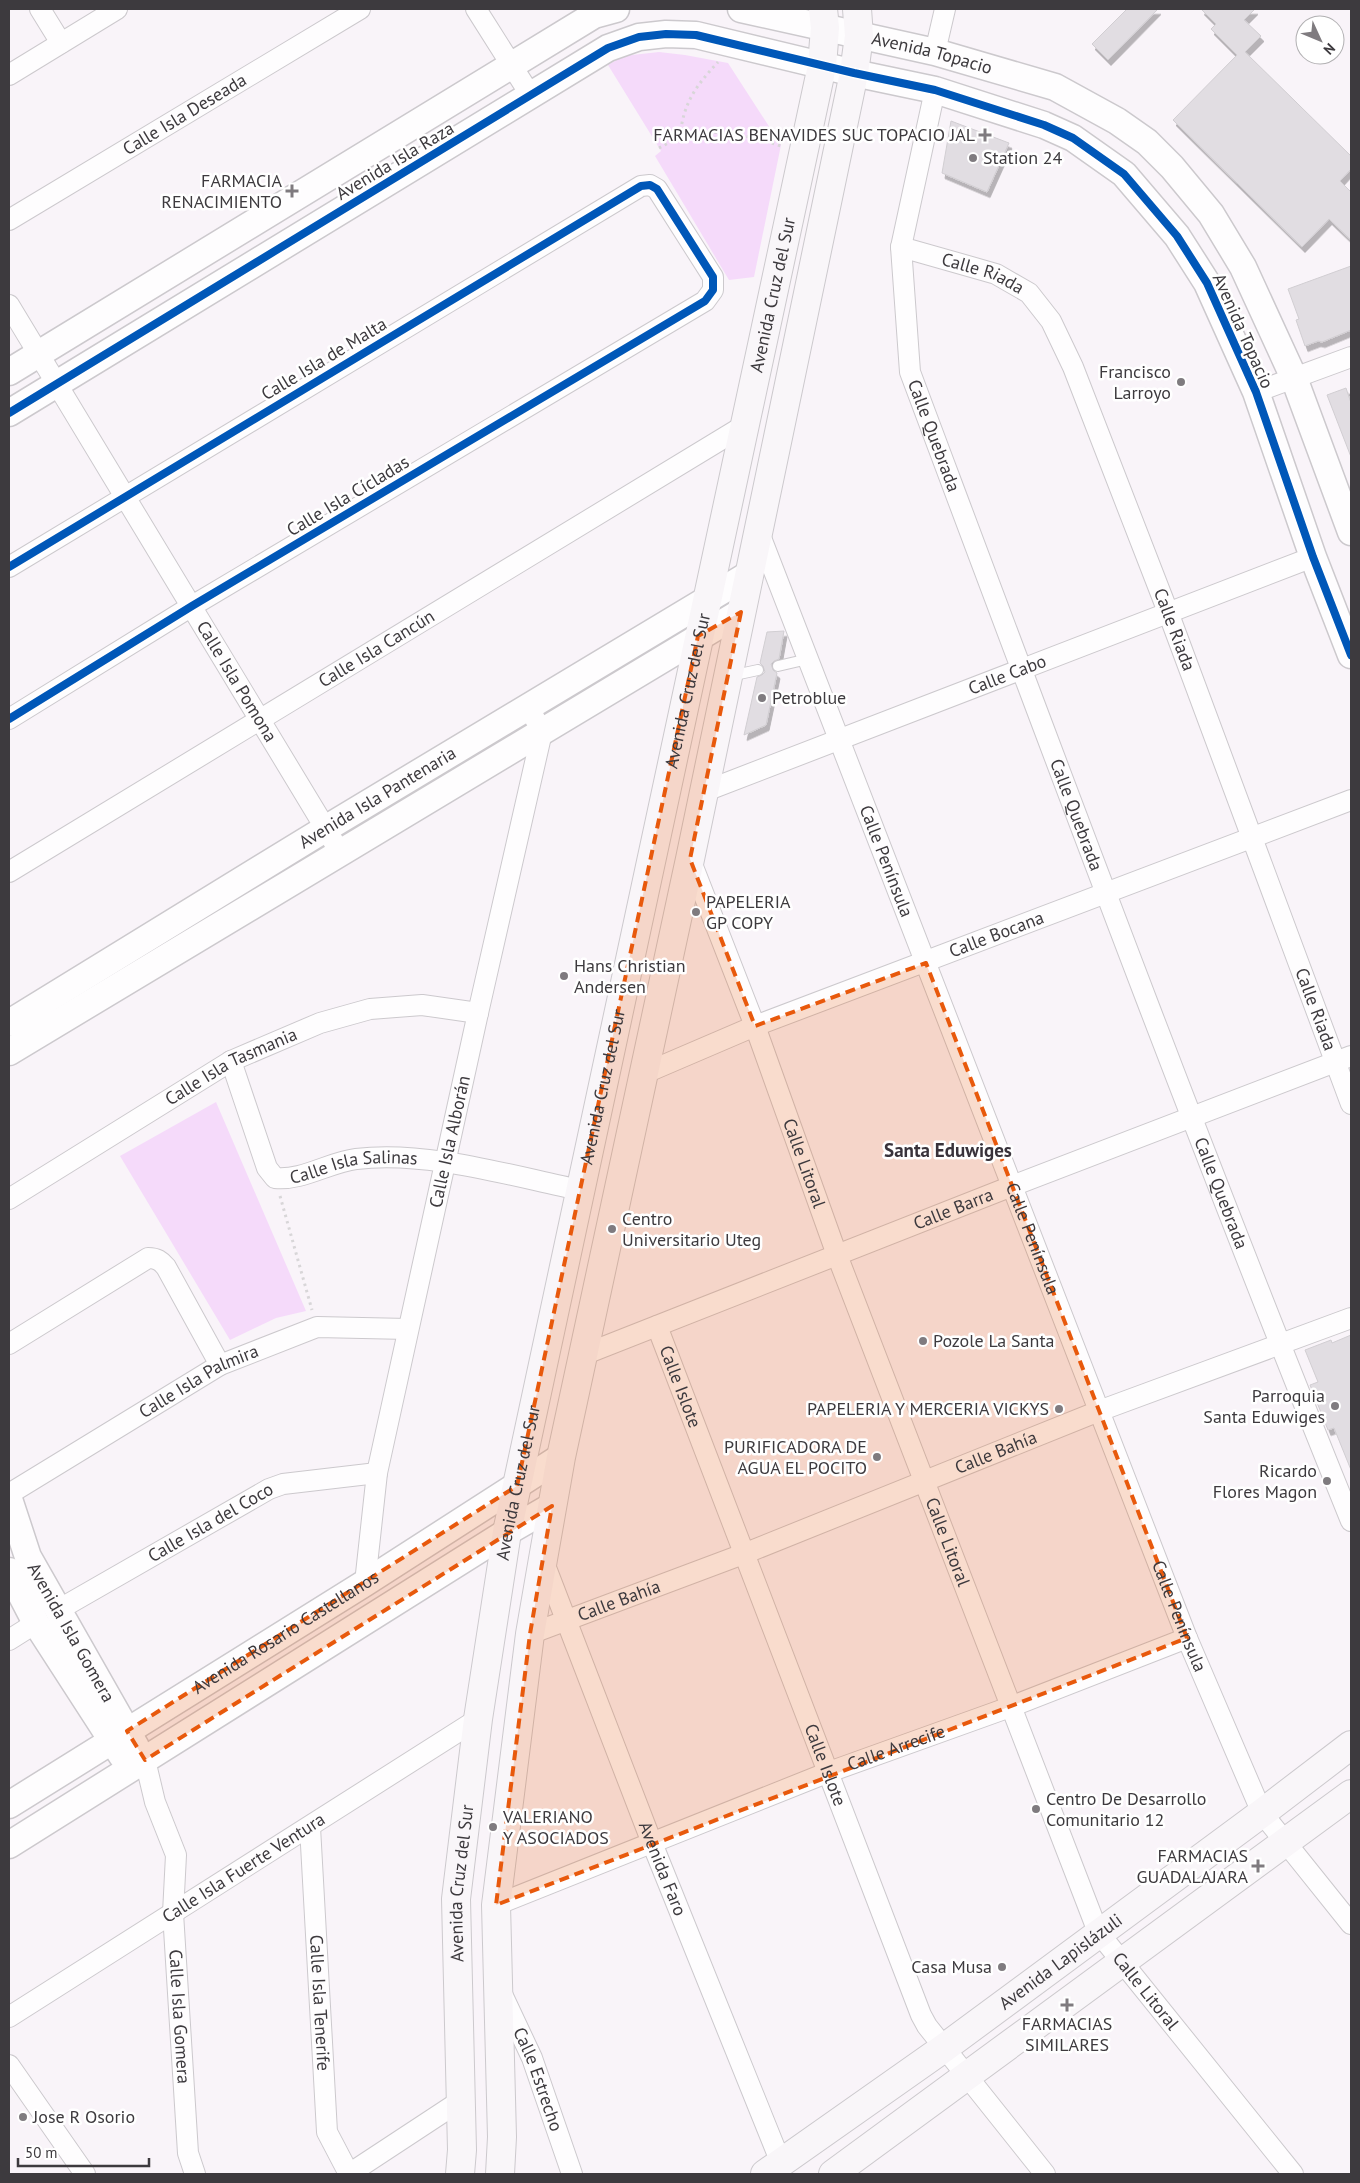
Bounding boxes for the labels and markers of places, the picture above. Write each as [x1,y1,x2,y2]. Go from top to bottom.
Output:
place label: FARMACIAS BENAVIDES SUC TOPACIO JAL [653,123,975,146]
marker: FARMACIAS BENAVIDES SUC TOPACIO JAL [979,129,991,141]
place label: Station 24 [983,146,1063,169]
marker: Station 24 [967,152,979,164]
place label: FARMACIA RENACIMIENTO [161,169,282,213]
marker: FARMACIA RENACIMIENTO [286,185,298,197]
place label: Francisco Larroyo [1099,360,1171,404]
marker: Francisco Larroyo [1175,376,1187,388]
place label: Petroblue [772,686,846,709]
marker: Petroblue [756,692,768,704]
place label: PAPELERIA GP COPY [706,890,791,934]
marker: PAPELERIA GP COPY [690,906,702,918]
place label: Hans Christian Andersen [574,954,686,998]
marker: Hans Christian Andersen [558,970,570,982]
place label: Centro Universitario Uteg [622,1207,761,1251]
marker: Centro Universitario Uteg [606,1223,618,1235]
place label: Pozole La Santa [933,1329,1054,1352]
marker: Pozole La Santa [917,1335,929,1347]
place label: Parroquia Santa Eduwiges [1203,1384,1325,1428]
place label: PAPELERIA Y MERCERIA VICKYS [807,1397,1049,1420]
marker: Parroquia Santa Eduwiges [1329,1400,1341,1412]
marker: PAPELERIA Y MERCERIA VICKYS [1053,1403,1065,1415]
place label: PURIFICADORA DE AGUA EL POCITO [724,1435,867,1479]
marker: PURIFICADORA DE AGUA EL POCITO [871,1451,883,1463]
place label: Ricardo Flores Magon [1213,1459,1317,1503]
marker: Ricardo Flores Magon [1321,1475,1333,1487]
place label: Centro De Desarrollo Comunitario 12 [1046,1787,1207,1831]
marker: Centro De Desarrollo Comunitario 12 [1030,1803,1042,1815]
place label: VALERIANO Y ASOCIADOS [502,1805,609,1849]
marker: VALERIANO Y ASOCIADOS [487,1821,499,1833]
place label: FARMACIAS GUADALAJARA [1136,1844,1248,1888]
marker: FARMACIAS GUADALAJARA [1252,1860,1264,1872]
place label: Casa Musa [911,1955,992,1978]
marker: Casa Musa [996,1961,1008,1973]
marker: FARMACIAS SIMILARES [1061,1999,1073,2011]
place label: FARMACIAS SIMILARES [1022,2012,1112,2056]
place label: Jose R Osorio [32,2105,135,2128]
marker: Jose R Osorio [17,2111,29,2123]

